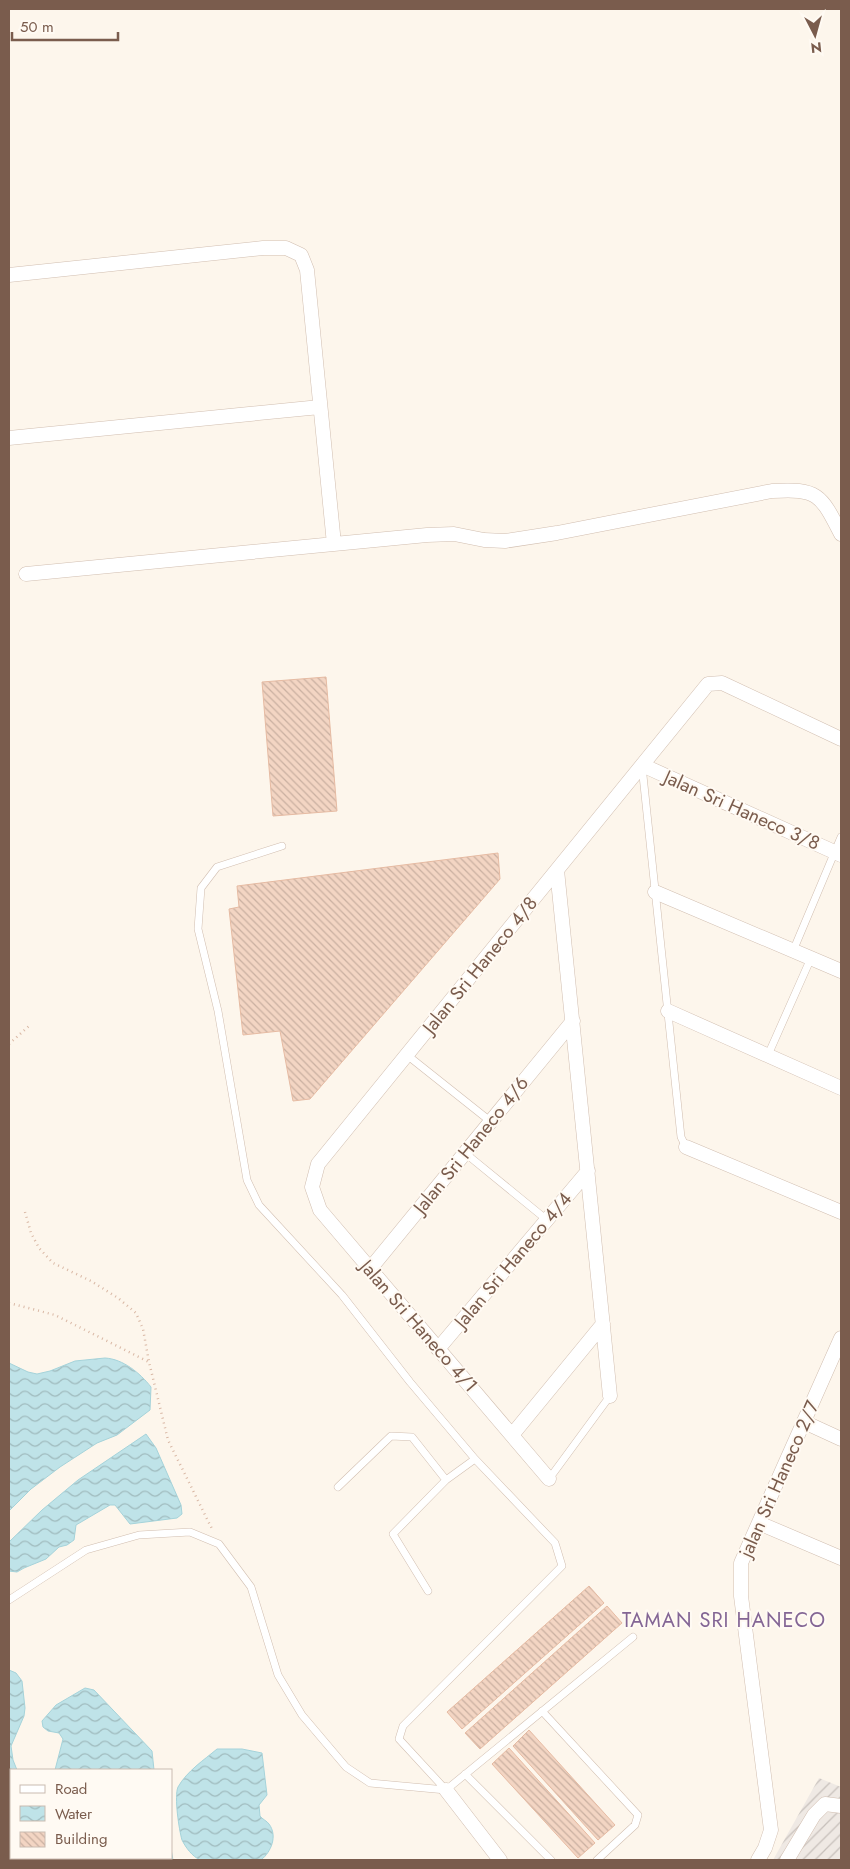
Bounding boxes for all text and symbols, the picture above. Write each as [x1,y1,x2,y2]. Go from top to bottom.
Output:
scale bar [12,10,119,42]
north arrow [790,10,840,60]
text: 50 m [20,16,54,38]
text: N [810,37,823,58]
street label: Jalan Sri Haneco 3/8 [657,762,824,857]
street label: Jalan Sri Haneco 4/8 [414,891,544,1042]
street label: Jalan Sri Haneco 4/6 [405,1070,535,1222]
street label: Jalan Sri Haneco 4/4 [446,1186,578,1336]
street label: Jalan Sri Haneco 4/1 [352,1252,484,1398]
street label: jalan Sri Haneco 2/7 [732,1396,826,1563]
district label: TAMAN SRI HANECO [622,1606,826,1635]
legend [10,1769,172,1859]
text: Road [55,1778,87,1800]
text: Water [55,1803,93,1825]
text: Building [55,1828,107,1850]

